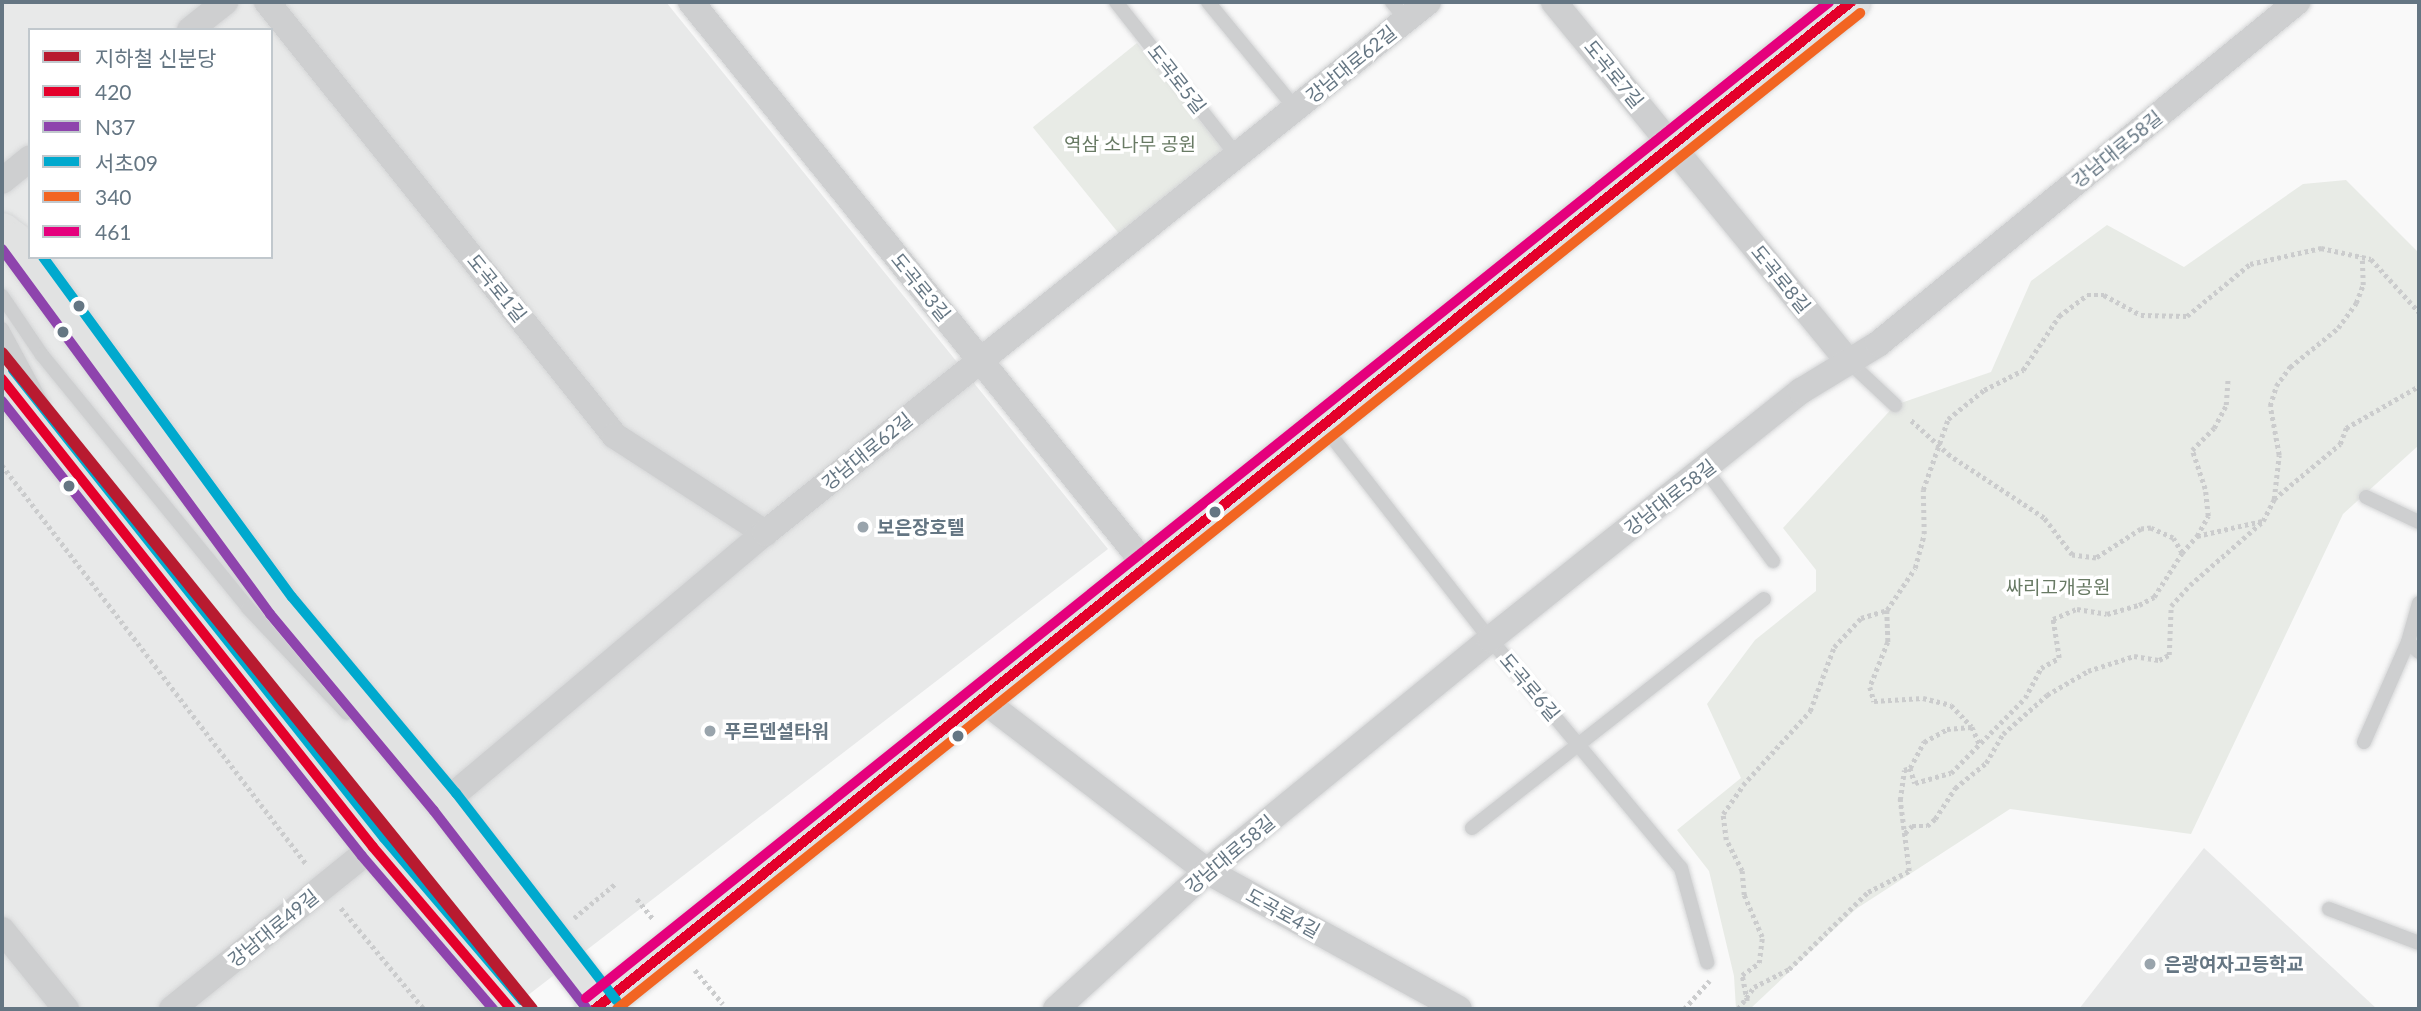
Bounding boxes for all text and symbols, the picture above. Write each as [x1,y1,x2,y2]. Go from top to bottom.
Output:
street label: 강남대로62길 [1301,21,1401,107]
legend [28,28,273,259]
street label: 도곡로7길 [1580,35,1648,113]
street label: 도곡로5길 [1143,40,1211,118]
text: 지하철 신분당 [95,45,216,70]
text: 420 [95,79,132,104]
street label: 강남대로58길 [2067,106,2167,192]
text: N37 [95,114,135,139]
park label: 역삼 소나무 공원 [1064,133,1196,155]
text: 서초09 [95,150,158,175]
text: 340 [95,184,132,209]
text: 461 [95,219,132,244]
street label: 도곡로8길 [1747,240,1815,318]
street label: 도곡로3길 [887,248,955,326]
street label: 도곡로1길 [463,249,531,327]
unlabelled marker [72,299,86,313]
unlabelled marker [56,325,70,339]
street label: 강남대로62길 [817,408,917,494]
street label: 강남대로58길 [1620,454,1720,540]
unlabelled marker [62,479,76,493]
unlabelled marker [1208,505,1222,519]
place label: 보은장호텔 [877,516,964,538]
marker: 보은장호텔 [855,519,871,535]
park label: 싸리고개공원 [2006,576,2110,598]
street label: 도곡로6길 [1495,649,1565,725]
place label: 푸르덴셜타워 [724,720,829,742]
marker: 푸르덴셜타워 [702,723,718,739]
unlabelled marker [951,729,965,743]
street label: 강남대로58길 [1181,810,1279,898]
street label: 도곡로4길 [1242,883,1324,943]
street label: 강남대로49길 [223,885,323,971]
place label: 은광여자고등학교 [2164,953,2304,975]
marker: 은광여자고등학교 [2142,956,2158,972]

